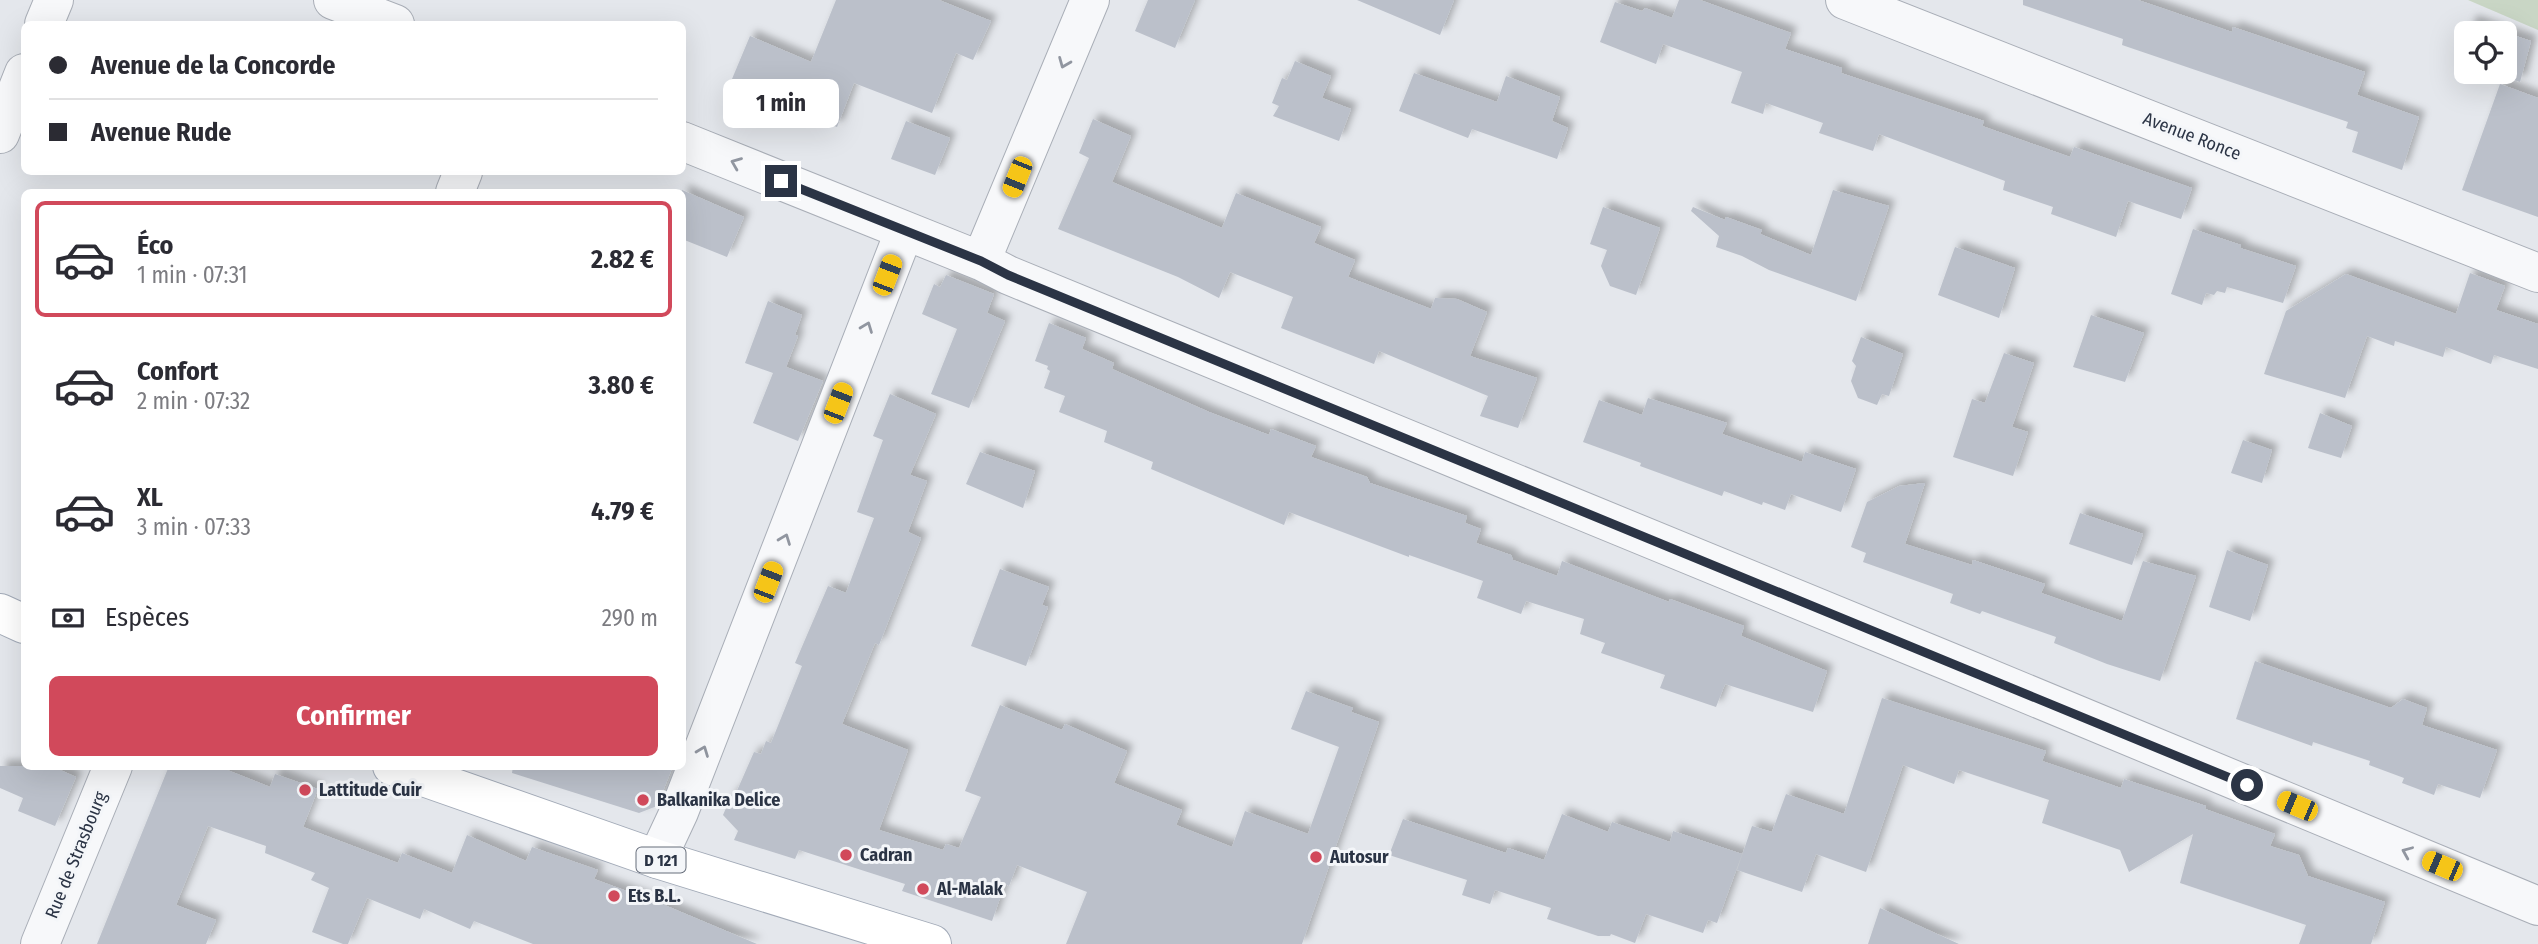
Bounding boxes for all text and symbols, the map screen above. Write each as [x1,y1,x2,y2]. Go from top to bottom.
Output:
map controls [2454,21,2517,84]
button: locate [2454,21,2517,84]
text: Avenue de la Concorde [91,50,336,81]
one-way arrow [1059,56,1073,68]
callout: 1 min [723,80,839,128]
text: 1 min [756,89,806,117]
street label: Avenue Ronce [2140,107,2244,165]
text: Avenue Rude [91,117,231,148]
car [1000,154,1035,200]
one-way arrow [731,157,743,171]
route end [765,165,797,197]
icon: car [53,228,116,291]
text: Éco [137,230,174,261]
text: 2.82 € [591,244,654,275]
car [870,252,905,298]
text: 1 min · 07:31 [137,261,247,289]
one-way arrow [859,321,873,333]
icon: car [53,354,116,417]
text: Confort [137,356,218,387]
text: 3.80 € [588,370,654,401]
car [821,380,856,426]
text: 2 min · 07:32 [137,387,250,415]
icon: car [53,480,116,543]
text: XL [137,482,163,513]
text: 4.79 € [591,496,654,527]
text: 3 min · 07:33 [137,513,251,541]
one-way arrow [777,533,791,545]
car [751,559,786,605]
icon: cash [49,599,87,637]
text: Espèces [105,602,189,633]
text: 290 m [602,604,658,632]
button: Confirmer [49,676,658,756]
one-way arrow [695,746,709,758]
route start [2231,769,2263,801]
place label: Lattitude Cuir [319,779,422,801]
marker: Lattitude Cuir [297,782,313,798]
street label: Rue de Strasbourg [41,788,112,922]
car [2274,788,2321,824]
place label: Balkanika Delice [657,789,780,811]
marker: Balkanika Delice [635,792,651,808]
place label: Cadran [860,844,912,866]
place label: Autosur [1329,846,1389,868]
one-way arrow [2402,846,2414,860]
marker: Cadran [838,847,854,863]
road number: D 121 [636,848,686,873]
car [2419,848,2466,884]
marker: Autosur [1308,849,1324,865]
place label: Al-Malak [936,878,1004,900]
marker: Al-Malak [915,881,931,897]
place label: Ets B.L. [628,885,681,907]
marker: Ets B.L. [606,888,622,904]

